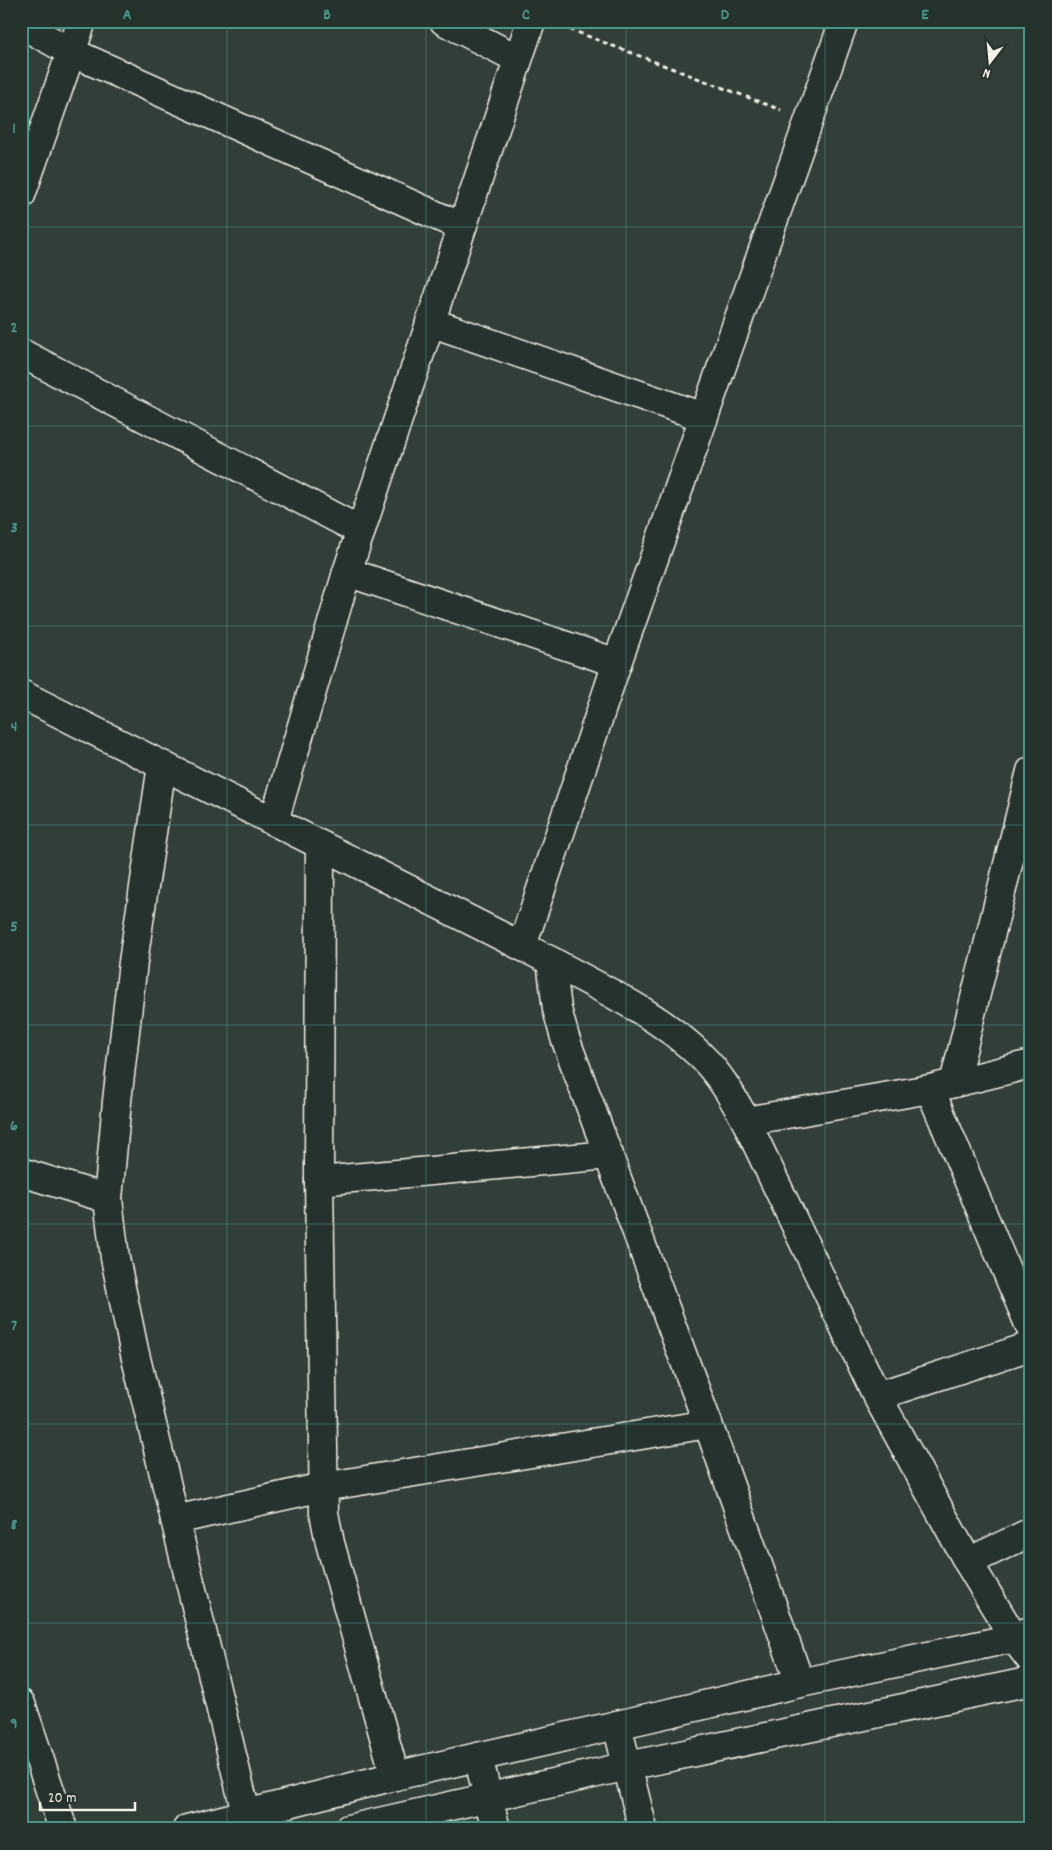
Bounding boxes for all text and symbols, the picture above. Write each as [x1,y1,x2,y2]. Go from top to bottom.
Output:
text: A [123,4,132,27]
text: B [323,4,331,27]
text: C [522,4,530,27]
text: D [721,4,730,27]
text: E [921,4,929,27]
north arrow [964,38,1014,88]
text: N [981,62,993,83]
text: 1 [12,118,16,141]
text: 2 [11,317,18,340]
text: 3 [10,517,18,540]
text: 4 [11,716,17,739]
text: 5 [10,916,18,939]
text: 6 [10,1115,18,1138]
text: 7 [11,1315,17,1338]
text: 8 [11,1514,18,1537]
text: 9 [10,1713,18,1736]
scale bar [40,1780,135,1812]
text: 20 m [48,1788,76,1810]

